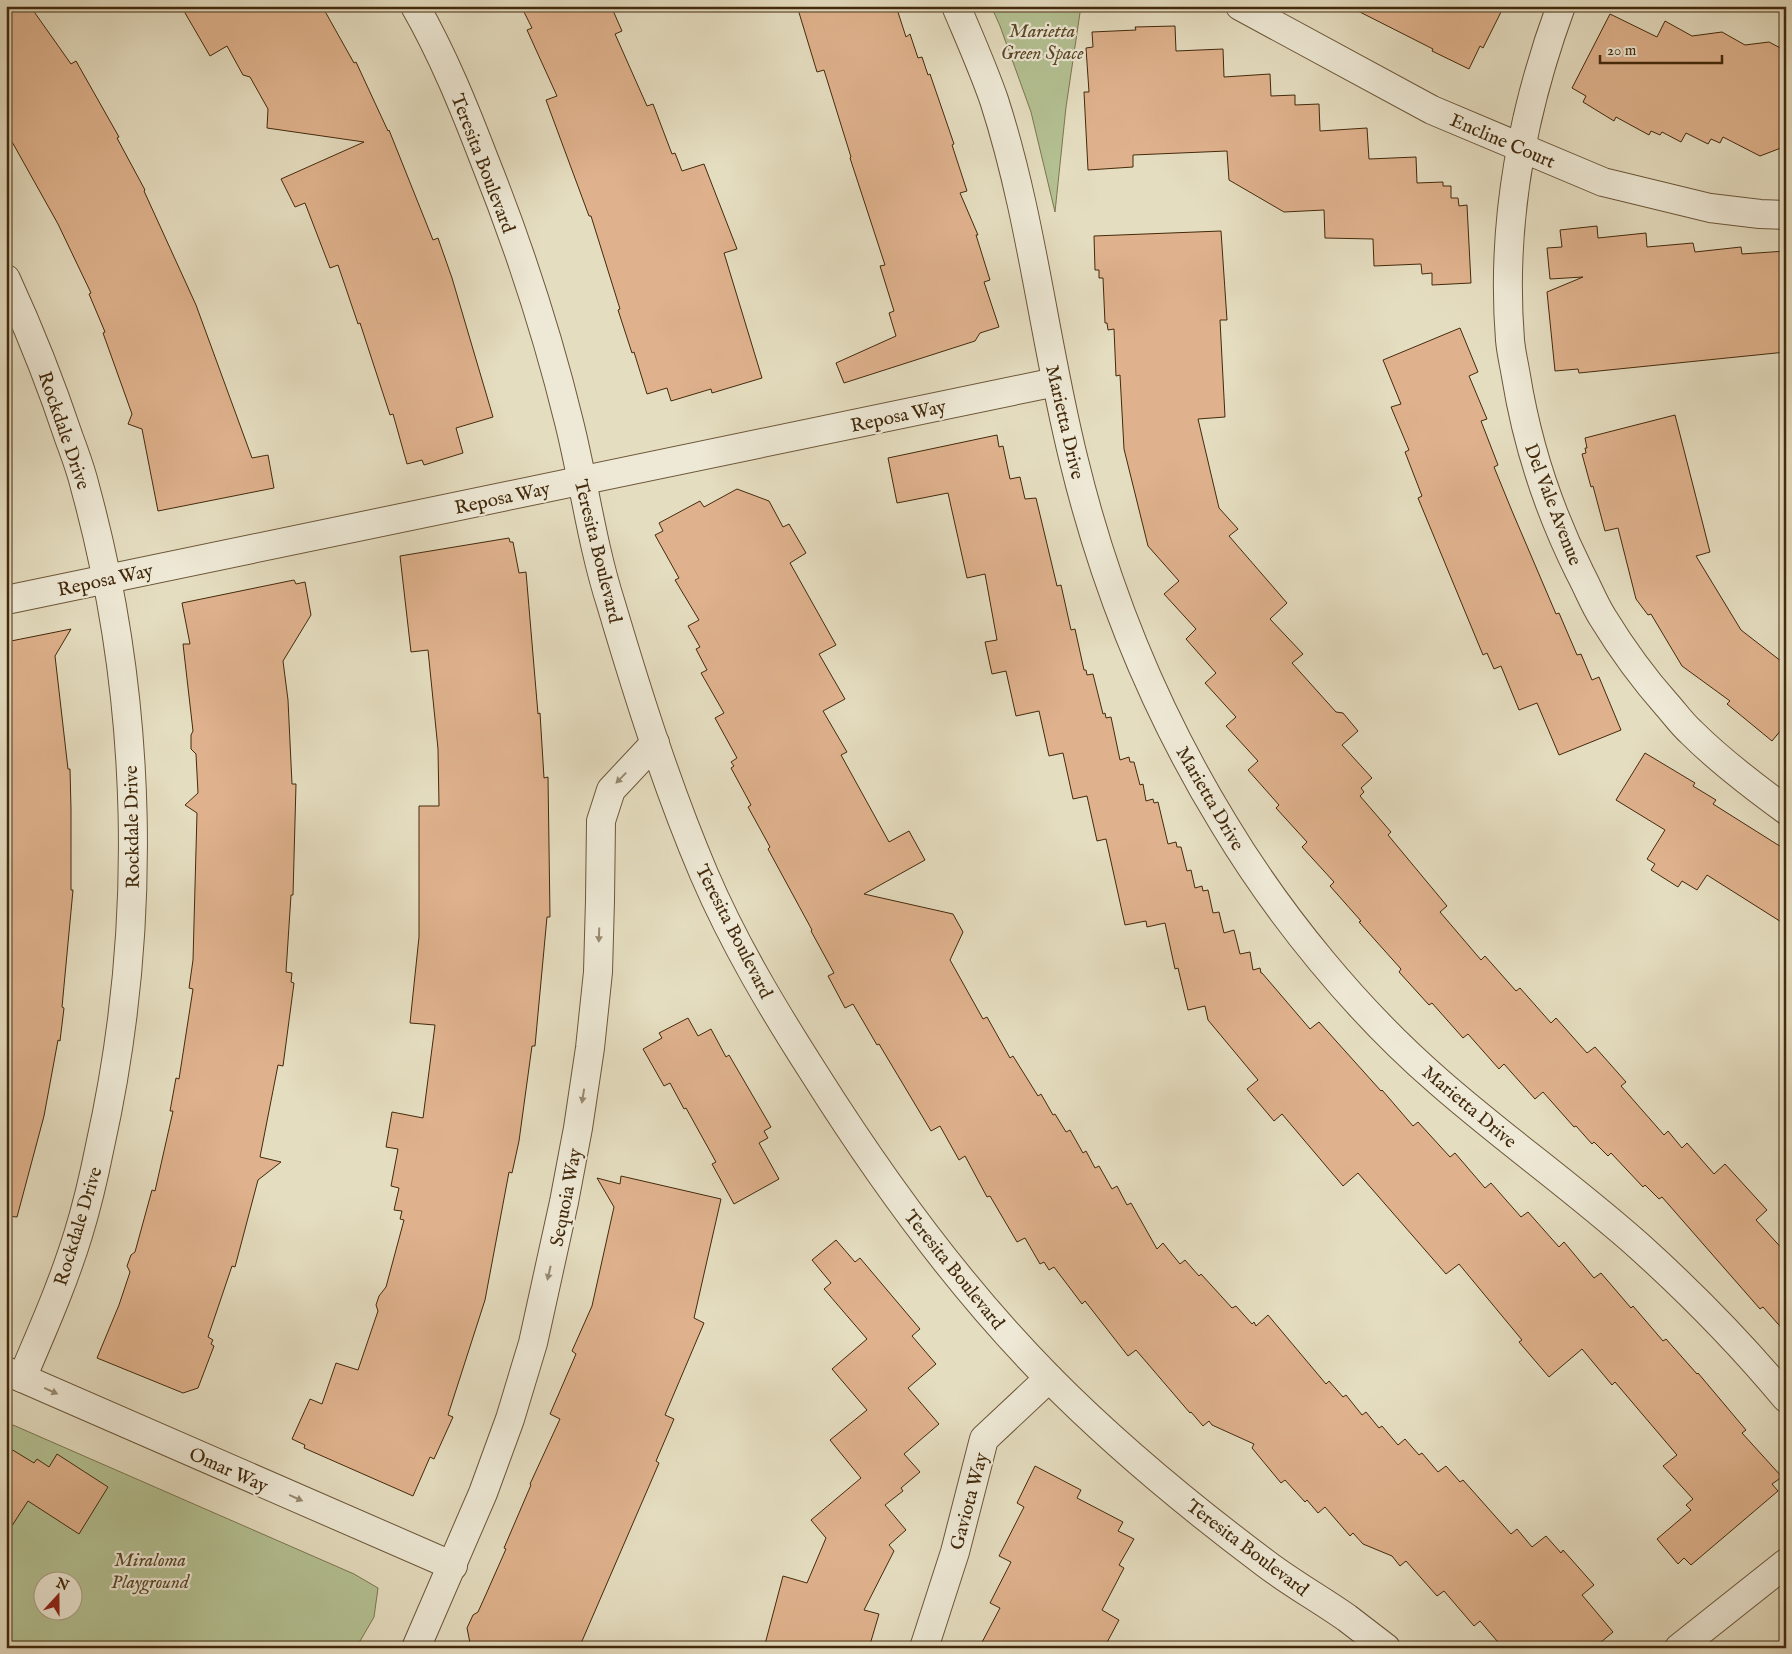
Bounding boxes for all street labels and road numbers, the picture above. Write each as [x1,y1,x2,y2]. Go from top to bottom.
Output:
street label: Teresita Boulevard [445,91,520,238]
street label: Encline Court [1446,109,1559,175]
street label: Marietta Drive [1039,363,1089,482]
street label: Rockdale Drive [32,368,95,493]
street label: Reposa Way [848,395,949,439]
street label: Del Vale Avenue [1518,440,1587,569]
street label: Reposa Way [452,477,553,521]
street label: Teresita Boulevard [568,477,627,627]
street label: Reposa Way [55,559,156,603]
street label: Marietta Drive [1170,743,1249,856]
street label: Rockdale Drive [120,765,146,889]
street label: Teresita Boulevard [689,861,778,1004]
street label: Marietta Drive [1416,1061,1521,1154]
street label: Sequoia Way [546,1146,588,1249]
street label: Rockdale Drive [49,1164,109,1289]
street label: Teresita Boulevard [898,1205,1010,1336]
street label: Omar Way [185,1443,272,1499]
street label: Gaviota Way [945,1450,995,1553]
street label: Teresita Boulevard [1181,1495,1314,1603]

